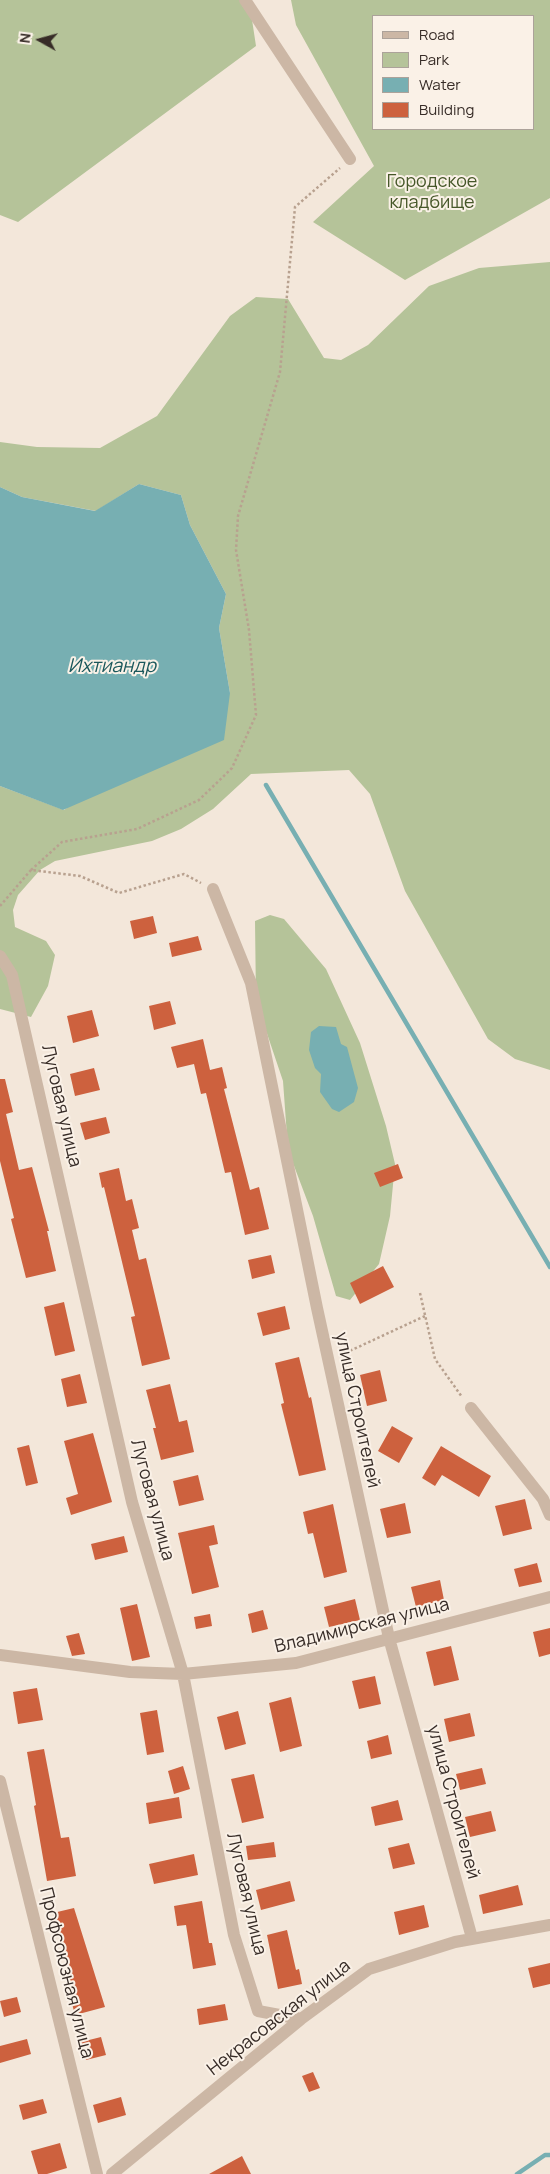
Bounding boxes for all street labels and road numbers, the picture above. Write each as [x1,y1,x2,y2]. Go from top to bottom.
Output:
street label: Луговая улица [36,1043,86,1169]
street label: улица Строителей [330,1330,384,1490]
street label: Луговая улица [125,1437,179,1563]
street label: Владимирская улица [273,1594,451,1658]
street label: улица Строителей [422,1723,484,1881]
street label: Луговая улица [221,1831,271,1957]
street label: Профсоюзная улица [34,1885,98,2061]
street label: Некрасовская улица [203,1955,355,2081]

